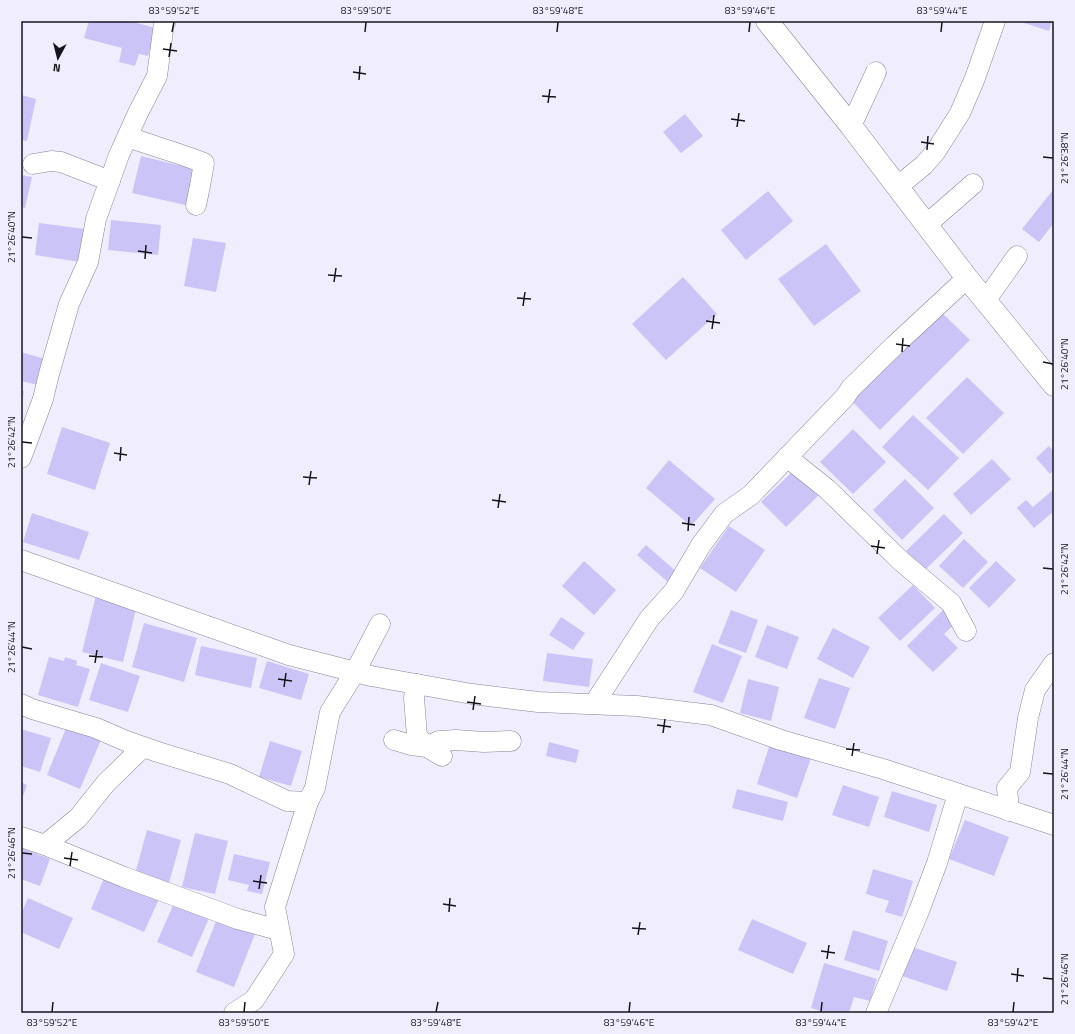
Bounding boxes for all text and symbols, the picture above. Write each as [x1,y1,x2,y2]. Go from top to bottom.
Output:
text: 83°59'52"E [149,3,200,18]
text: 83°59'50"E [341,3,392,18]
text: 83°59'48"E [533,3,584,18]
text: 83°59'46"E [725,3,776,18]
text: 83°59'44"E [917,3,968,18]
north arrow [38,38,78,78]
text: N [52,60,62,76]
text: 21°26'38"N [1057,132,1072,184]
text: 21°26'40"N [4,211,19,263]
text: 21°26'40"N [1057,338,1072,390]
text: 21°26'42"N [4,416,19,468]
text: 21°26'42"N [1057,543,1072,595]
text: 21°26'44"N [4,621,19,673]
text: 21°26'44"N [1057,748,1072,800]
text: 21°26'46"N [4,827,19,879]
text: 21°26'46"N [1057,953,1072,1005]
text: 83°59'52"E [27,1015,78,1030]
text: 83°59'50"E [219,1015,270,1030]
text: 83°59'48"E [411,1015,462,1030]
text: 83°59'46"E [604,1015,655,1030]
text: 83°59'44"E [796,1015,847,1030]
text: 83°59'42"E [988,1015,1039,1030]

